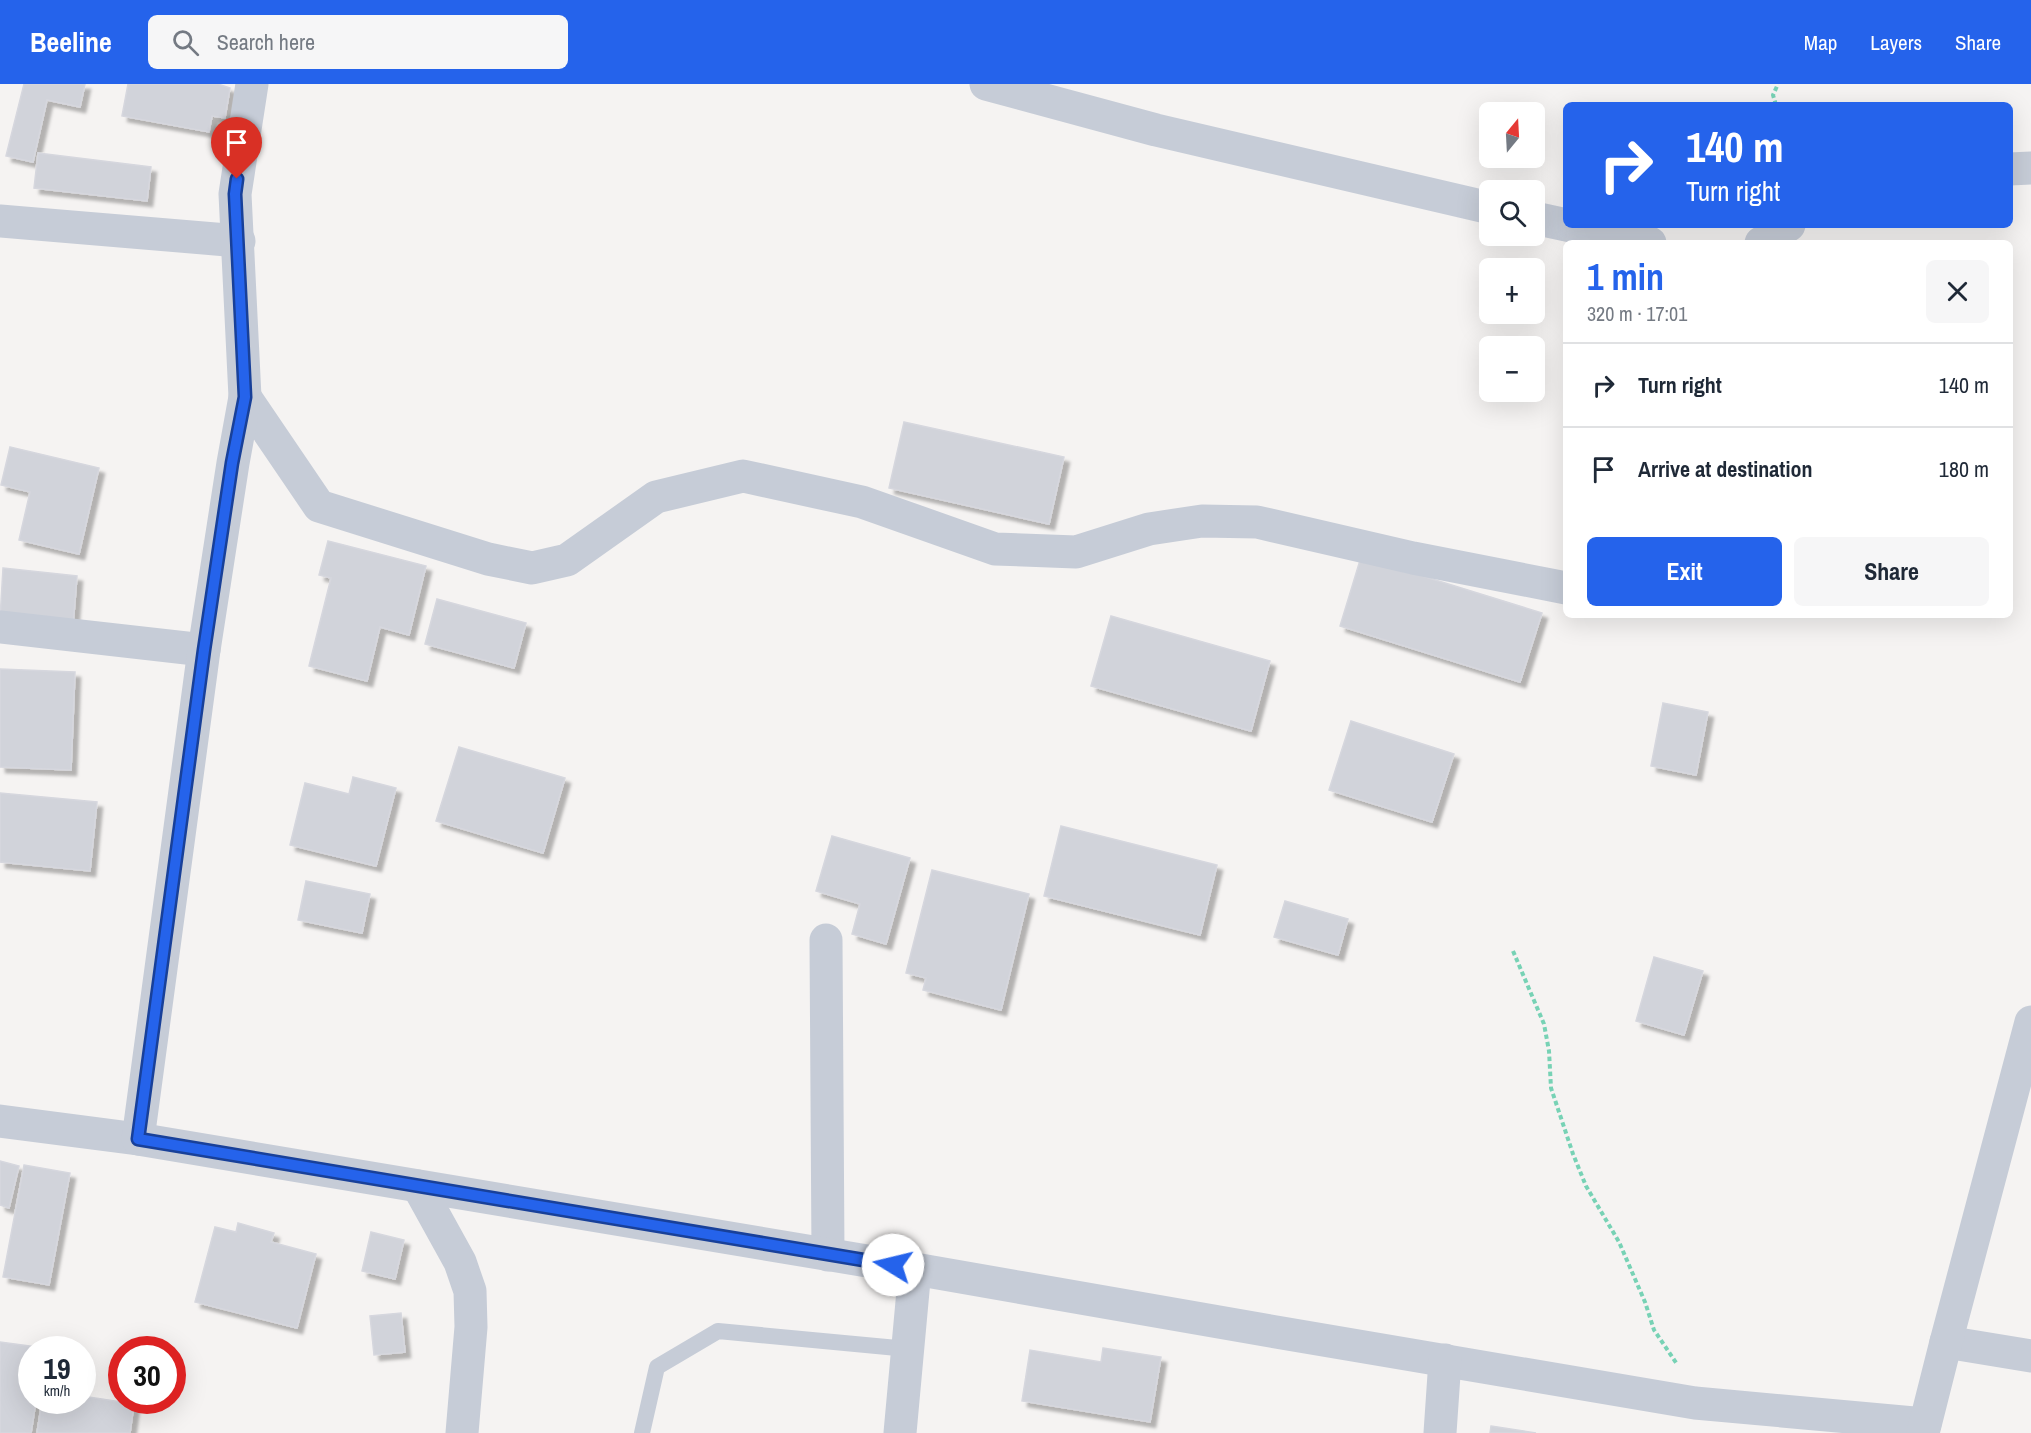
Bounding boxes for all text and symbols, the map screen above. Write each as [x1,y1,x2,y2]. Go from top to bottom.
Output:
search box [148,15,568,69]
text: Beeline [30,23,112,61]
icon: search [169,26,202,59]
text: Search here [217,27,315,57]
text: Map [1804,28,1837,57]
text: Layers [1870,28,1922,57]
text: Share [1955,28,2001,57]
north arrow [1479,102,1545,168]
map controls [1479,102,1545,402]
pin [211,117,262,179]
text: 140 m [1686,119,1784,175]
icon: arrive [220,126,253,159]
icon: right [1587,126,1665,204]
text: Turn right [1686,173,1780,209]
button: search [1479,180,1545,246]
text: 1 min [1587,253,1664,301]
button: + [1479,258,1545,324]
button: close [1926,260,1989,323]
text: 320 m · 17:01 [1587,300,1687,327]
button: − [1479,336,1545,402]
icon: right [1587,369,1620,402]
text: Turn right [1638,370,1722,400]
text: 140 m [1939,370,1989,400]
icon: arrive [1587,453,1620,486]
text: Arrive at destination [1638,454,1812,484]
text: 180 m [1939,454,1989,484]
button: Exit [1587,537,1782,606]
button: Share [1794,537,1989,606]
position arrow [861,1233,925,1297]
speed limit sign: 30 [108,1336,186,1414]
text: 19 [43,1348,71,1388]
text: km/h [44,1380,70,1401]

